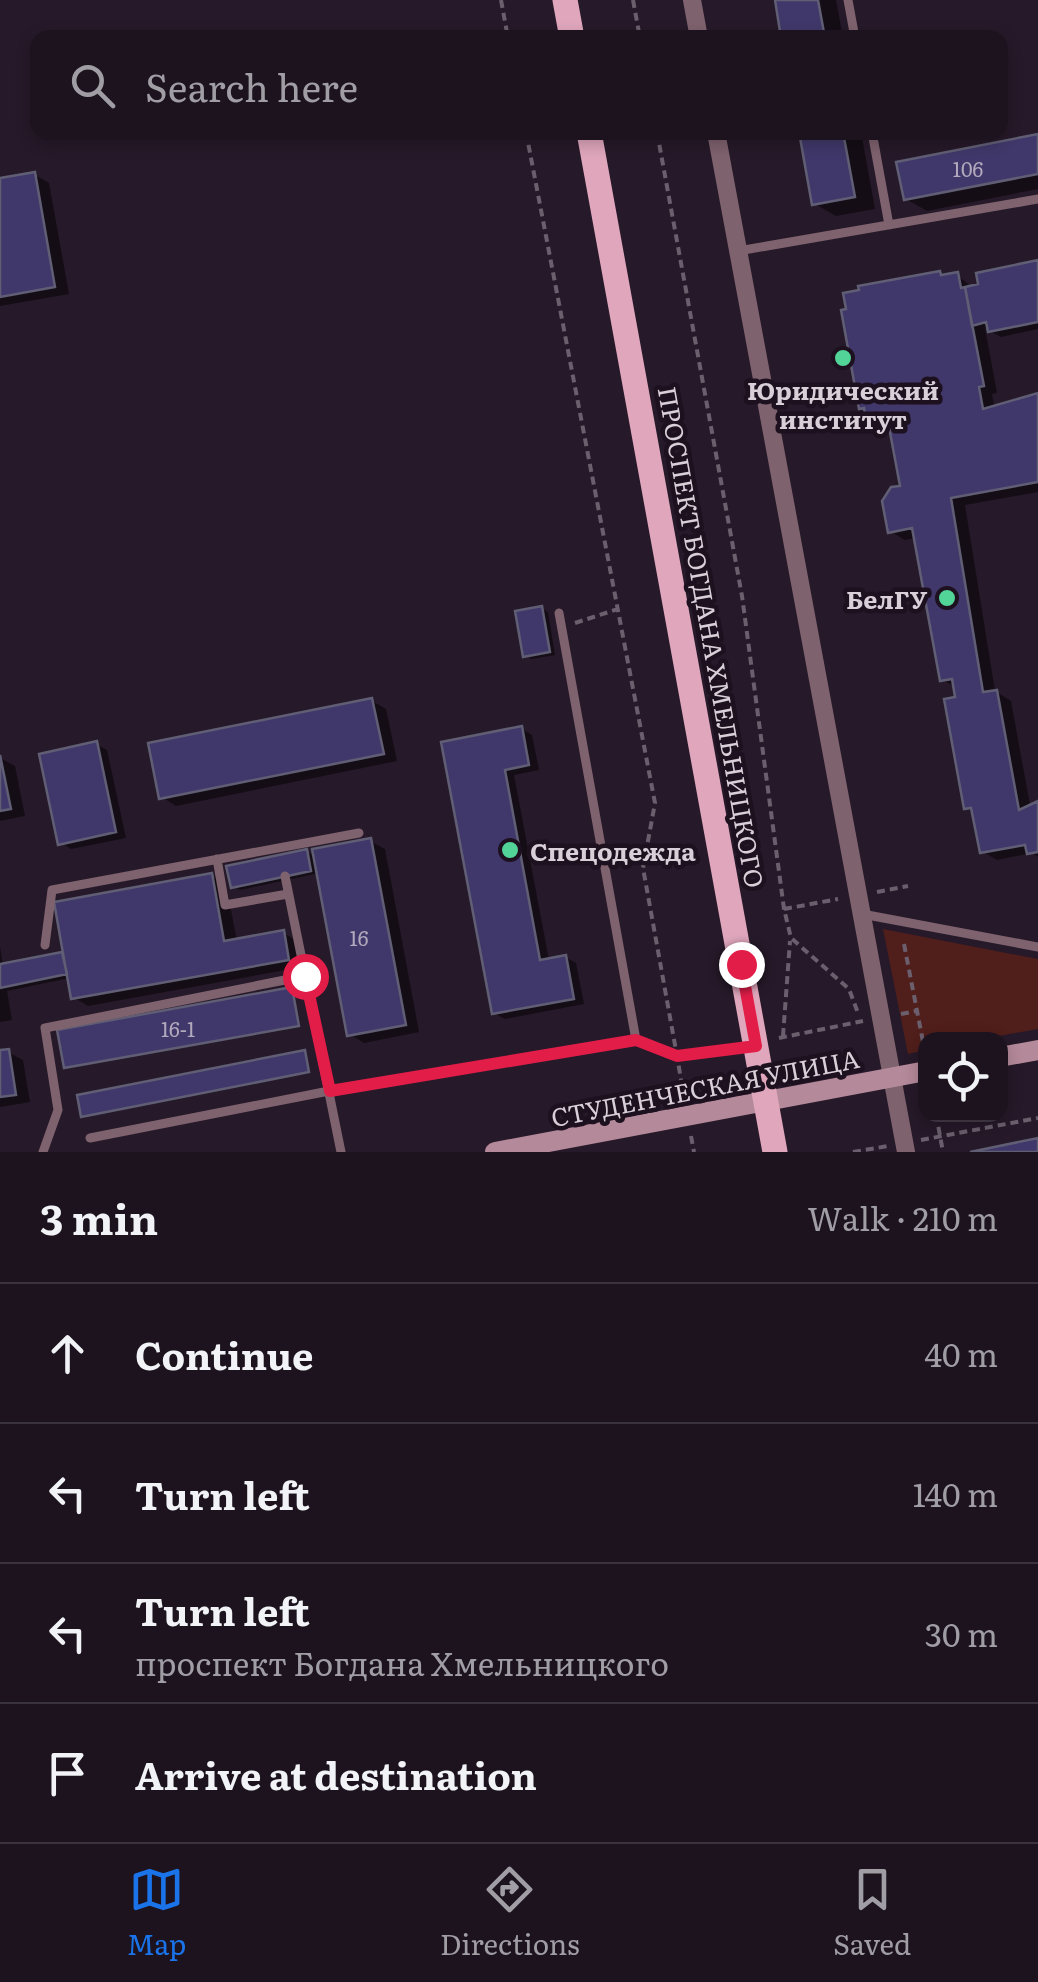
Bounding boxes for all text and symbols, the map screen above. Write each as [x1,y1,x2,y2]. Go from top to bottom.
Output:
search box [30,30,1008,140]
text: Search here [145,57,358,114]
icon: search [65,58,120,113]
house number: 106 [953,153,983,183]
marker: Юридический институт [832,347,854,369]
place label: Юридический институт [747,371,939,437]
street label: ПРОСПЕКТ БОГДАНА ХМЕЛЬНИЦКОГО [650,383,774,891]
place label: БелГУ [846,580,928,617]
marker: БелГУ [936,587,958,609]
place label: Спецодежда [530,832,696,869]
marker: Спецодежда [499,839,521,861]
house number: 16 [350,922,369,952]
route end [719,942,765,988]
route start [283,954,329,1000]
house number: 16-1 [161,1013,195,1043]
map controls [918,1032,1008,1122]
button: locate [918,1032,1008,1122]
street label: СТУДЕНЧЕСКАЯ УЛИЦА [548,1039,862,1135]
text: 3 min [40,1186,158,1248]
text: Walk · 210 m [807,1193,998,1241]
text: Continue [135,1325,313,1382]
icon: ahead [40,1326,95,1381]
text: 40 m [924,1329,998,1377]
text: Turn left [135,1465,310,1522]
icon: left [40,1466,95,1521]
text: 140 m [913,1469,998,1517]
text: Turn left [135,1581,310,1638]
icon: left [40,1606,95,1661]
text: 30 m [925,1609,998,1657]
text: проспект Богдана Хмельницкого [135,1638,669,1686]
text: Arrive at destination [135,1745,537,1802]
icon: arrive [40,1746,95,1801]
tab: Map [127,1862,186,1964]
tab: Directions [440,1862,580,1964]
tab: Saved [833,1862,911,1964]

